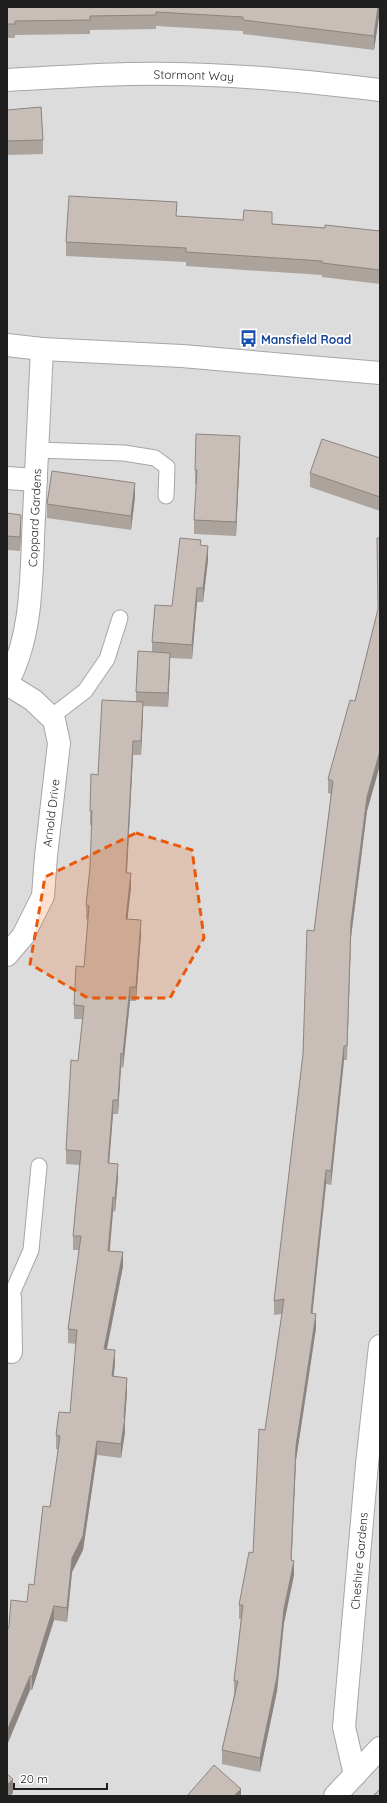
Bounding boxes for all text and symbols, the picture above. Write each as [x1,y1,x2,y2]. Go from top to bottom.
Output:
street label: Stormont Way [153,66,235,84]
bus stop icon: Mansfield Road [238,329,258,349]
place label: Mansfield Road [261,332,351,347]
street label: Coppard Gardens [24,468,44,567]
street label: Arnold Drive [39,778,63,848]
street label: Cheshire Gardens [347,1511,370,1610]
scale bar [14,1765,107,1791]
text: 20 m [20,1771,48,1786]

